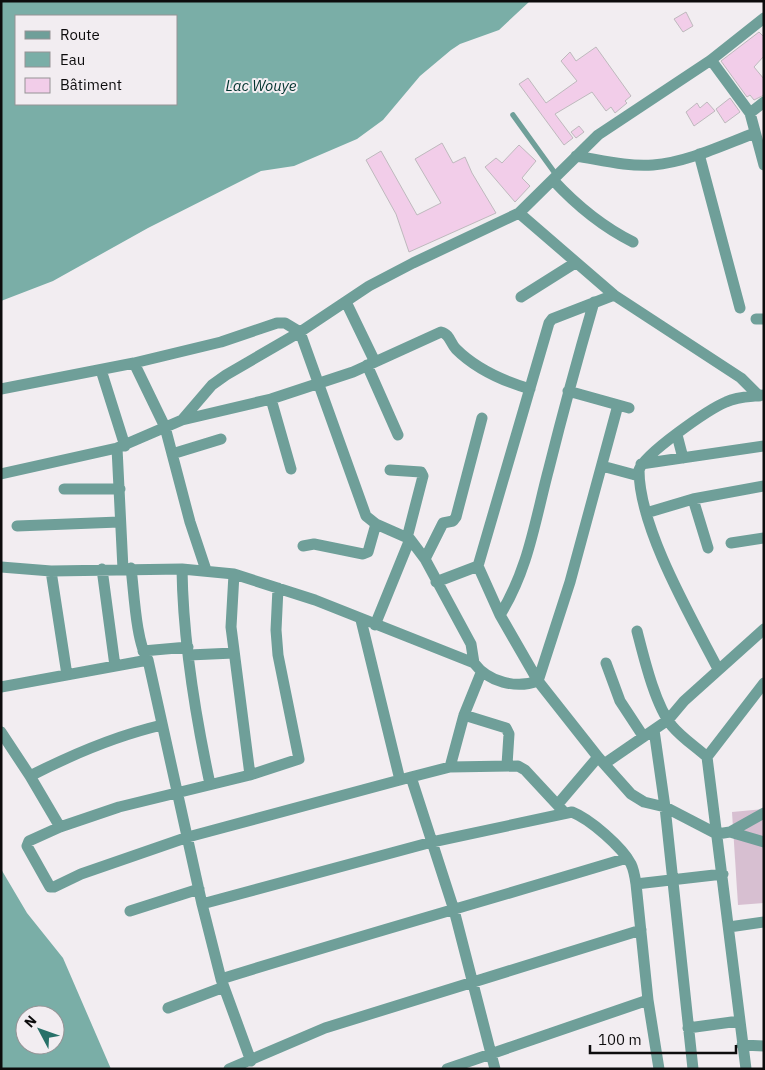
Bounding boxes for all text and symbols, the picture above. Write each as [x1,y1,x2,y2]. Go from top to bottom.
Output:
legend [15,15,178,105]
text: Route [60,25,100,44]
text: Eau [60,50,85,69]
text: Bâtiment [60,75,122,94]
water label: Lac Wouye [226,76,297,95]
north arrow [15,1005,65,1055]
text: N [20,1012,40,1031]
scale bar [590,1022,736,1054]
text: 100 m [598,1030,642,1049]

